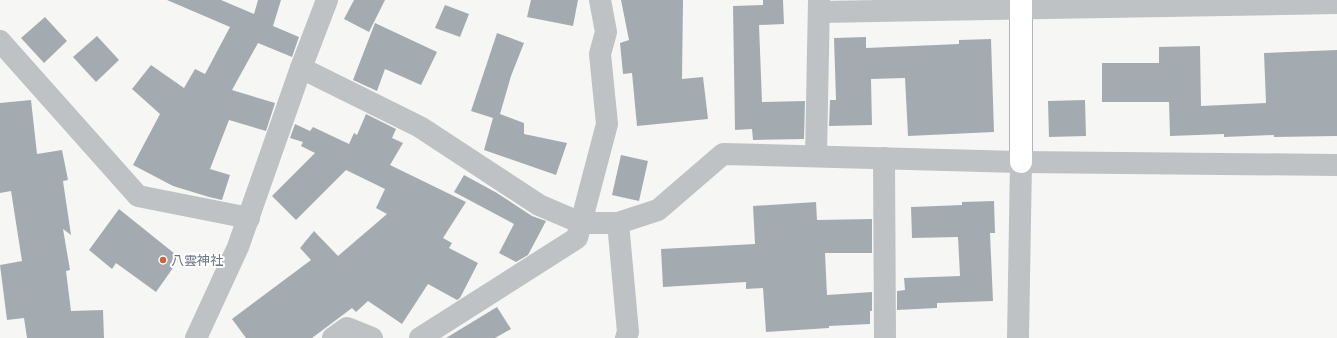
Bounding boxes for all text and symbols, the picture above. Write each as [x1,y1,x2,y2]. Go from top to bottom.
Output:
place label: 八雲神社 [171,253,223,268]
marker: 八雲神社 [158,255,168,265]

